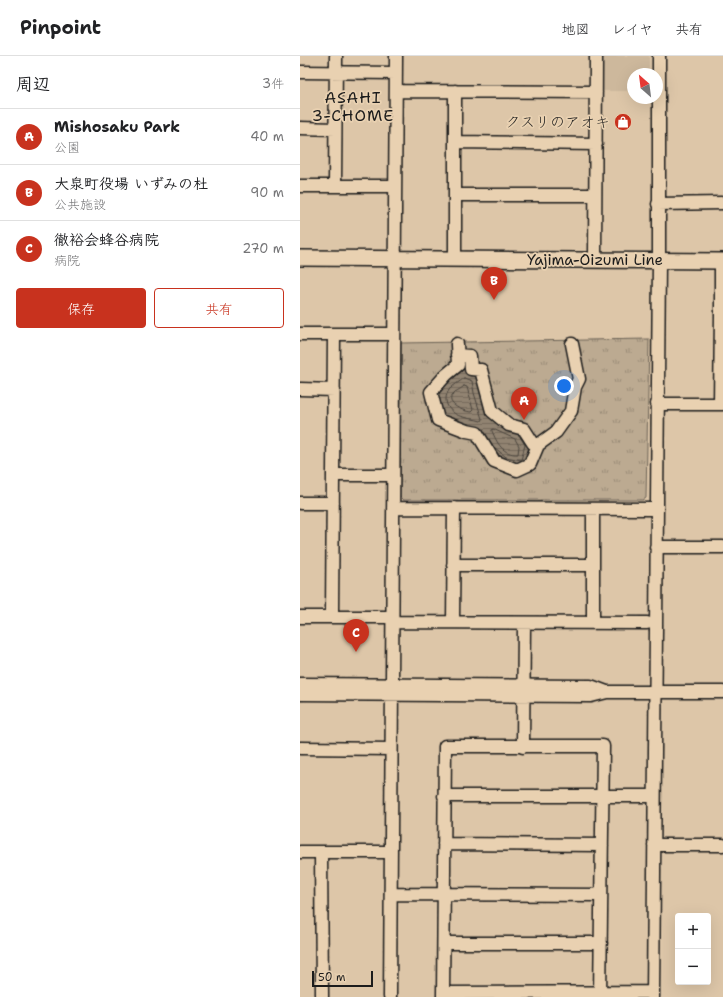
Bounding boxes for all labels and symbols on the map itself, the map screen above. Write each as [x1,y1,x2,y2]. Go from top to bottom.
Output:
north arrow [627,68,663,104]
district label: ASAHI 3-CHOME [312,87,394,126]
place label: クスリのアオキ [505,112,610,132]
shop icon: クスリのアオキ [613,112,633,132]
street label: Yajima-Oizumi Line [527,250,663,270]
pin: B [481,267,507,300]
your location [554,376,574,396]
pin: A [511,387,537,420]
pin: C [343,619,369,652]
scale bar [312,969,373,988]

